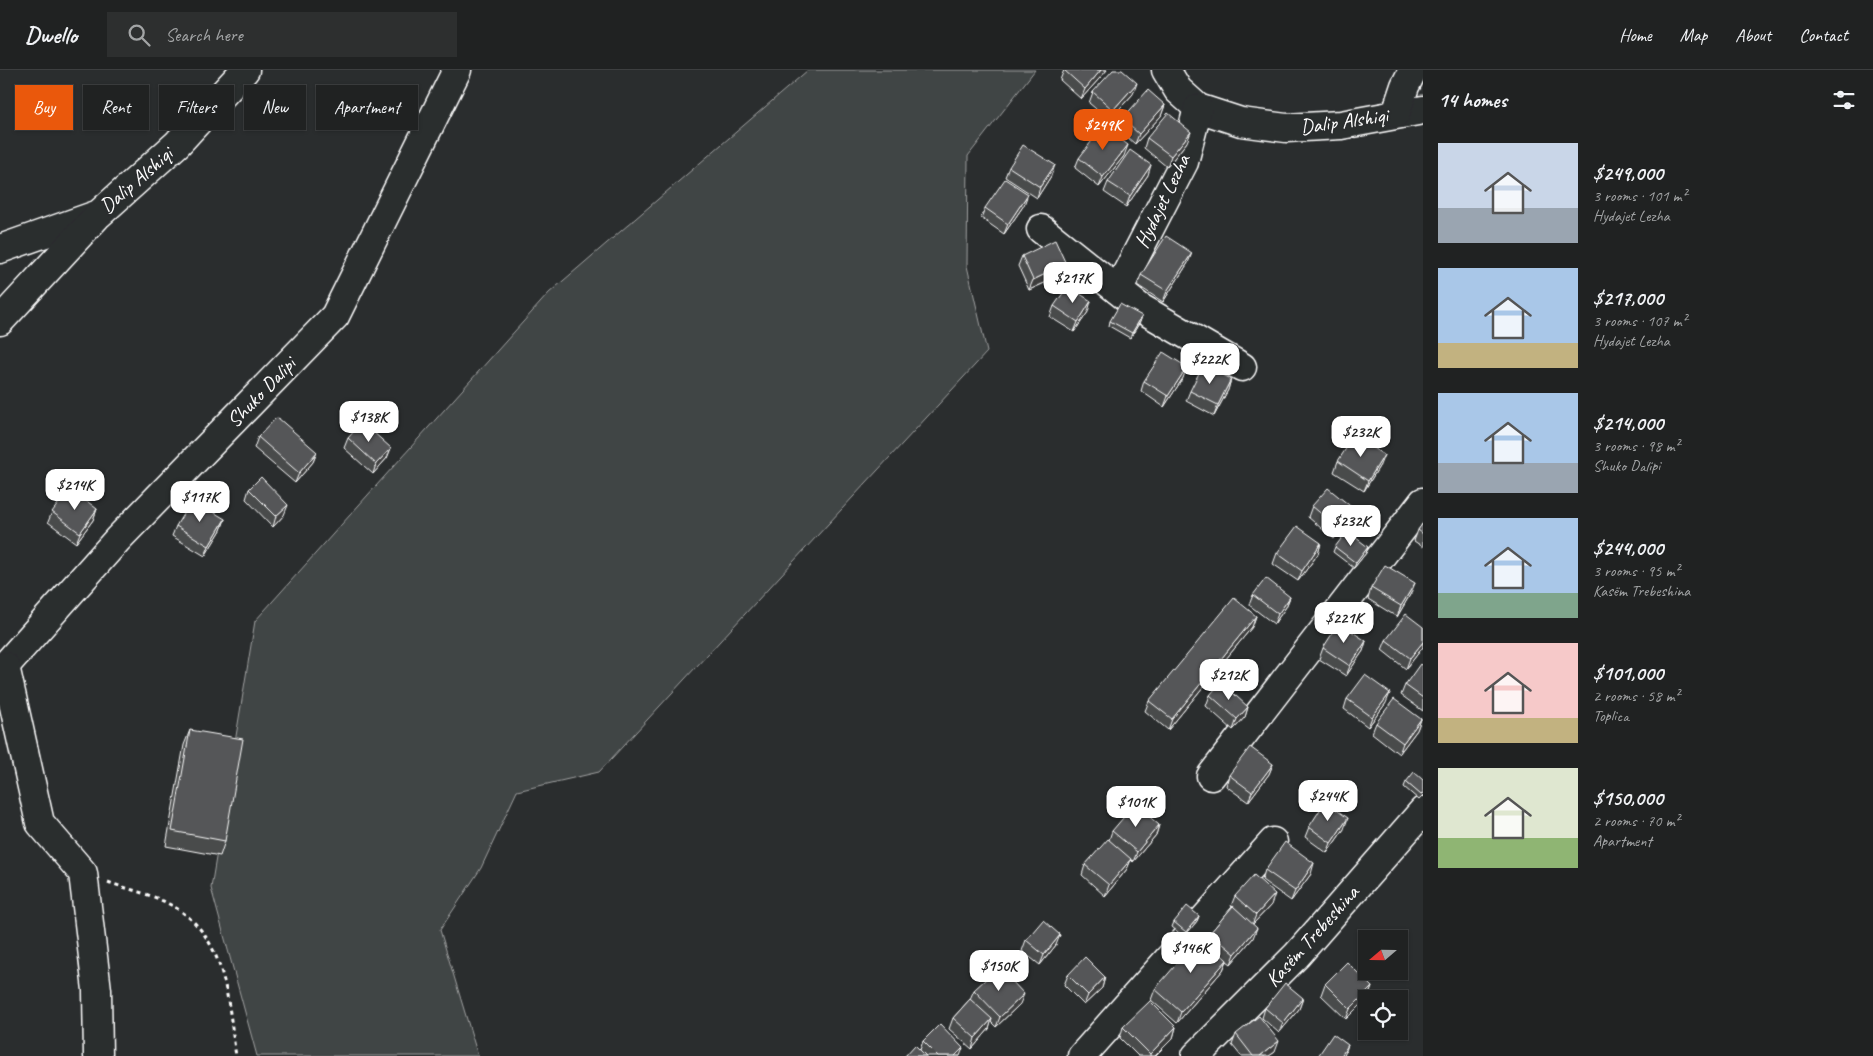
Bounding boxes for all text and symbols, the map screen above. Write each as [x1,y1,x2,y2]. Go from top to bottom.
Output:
search box [107,12,457,57]
text: Dwello [25,20,77,50]
icon: search [125,21,153,49]
text: Search here [165,23,243,47]
text: Home [1619,24,1652,46]
text: Map [1680,24,1707,46]
text: About [1735,24,1771,46]
text: Contact [1799,24,1848,46]
chip: Buy [15,85,73,130]
chip: Rent [83,85,149,130]
chip: Filters [159,85,234,130]
chip: New [244,85,306,130]
chip: Apartment [316,85,418,130]
icon: filters [1830,86,1858,114]
text: 14 homes [1438,87,1507,113]
street label: Dalip Alshiqi [1298,102,1393,140]
pin: $249K [1068,108,1138,151]
text: $249K [1085,115,1121,135]
street label: Dalip Alshiqi [94,139,180,219]
street label: Hydajet Lezha [1128,148,1197,252]
text: $249,000 [1593,160,1663,186]
icon: home [1478,163,1538,223]
text: 3 rooms · 101 m² [1593,186,1687,206]
text: Hydajet Lezha [1593,206,1670,226]
pin: $217K [1038,262,1108,304]
text: $217K [1055,268,1091,288]
text: $217,000 [1593,285,1663,311]
icon: home [1478,288,1538,348]
text: 3 rooms · 107 m² [1593,311,1687,331]
text: Hydajet Lezha [1593,331,1670,351]
pin: $222K [1175,342,1245,385]
street label: Shuko Dalipi [221,349,303,433]
text: $222K [1192,349,1228,369]
pin: $138K [334,400,404,443]
text: $138K [351,407,387,427]
text: $214,000 [1593,410,1663,436]
icon: home [1478,413,1538,473]
pin: $232K [1326,416,1396,458]
text: $232K [1343,422,1379,442]
text: 3 rooms · 98 m² [1593,436,1679,456]
text: Shuko Dalipi [1593,456,1660,476]
pin: $214K [40,468,110,511]
text: $214K [57,475,93,495]
pin: $117K [165,480,235,523]
text: $117K [182,487,218,507]
pin: $232K [1316,504,1386,547]
text: $232K [1333,511,1369,531]
text: $244,000 [1593,535,1663,561]
icon: home [1478,538,1538,598]
text: 3 rooms · 95 m² [1593,561,1679,581]
text: Kasëm Trebeshina [1593,581,1690,601]
pin: $221K [1309,602,1379,644]
text: $221K [1326,608,1362,628]
pin: $212K [1194,658,1264,701]
text: $101,000 [1593,660,1663,686]
icon: home [1478,663,1538,723]
text: $212K [1211,665,1247,685]
text: 2 rooms · 58 m² [1593,686,1679,706]
text: Toplica [1593,706,1629,726]
pin: $244K [1293,780,1363,822]
text: $150,000 [1593,785,1663,811]
pin: $101K [1101,786,1171,828]
text: $244K [1310,786,1346,806]
icon: home [1478,788,1538,848]
text: $101K [1118,792,1154,812]
text: 2 rooms · 70 m² [1593,811,1679,831]
text: Apartment [1593,831,1652,851]
street label: Kasëm Trebeshina [1260,878,1366,992]
north arrow [1358,930,1408,980]
map controls [1358,930,1408,1040]
pin: $146K [1156,932,1226,974]
text: $146K [1172,938,1210,958]
pin: $150K [964,950,1034,992]
text: $150K [981,956,1017,976]
button: locate [1358,990,1408,1040]

